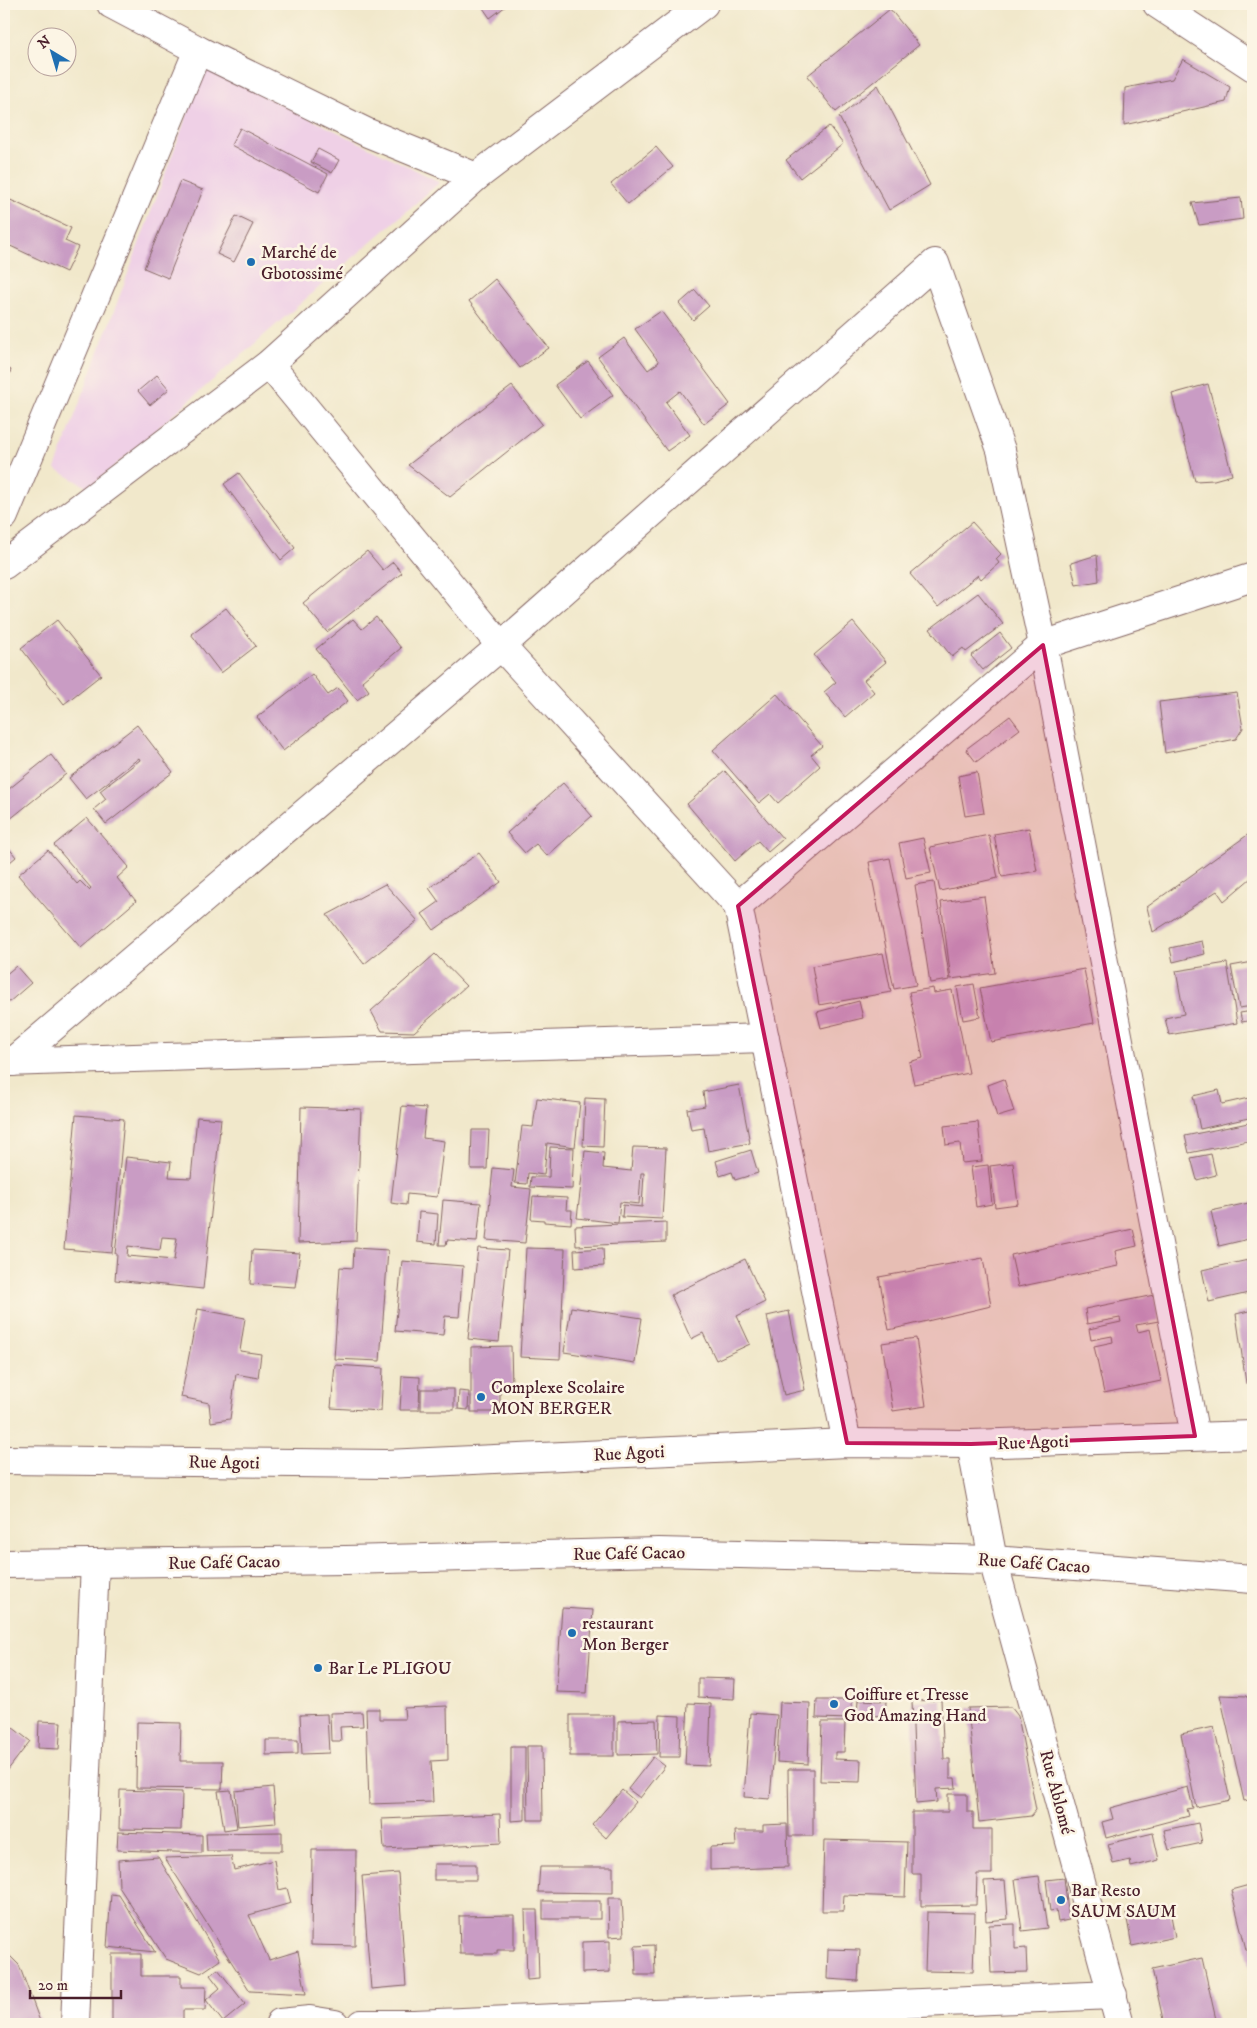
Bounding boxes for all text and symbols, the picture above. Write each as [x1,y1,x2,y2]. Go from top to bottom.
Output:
north arrow [28,28,78,78]
text: N [35,32,55,53]
place label: Marché de Gbotossimé [261,242,343,285]
marker: Marché de Gbotossimé [245,256,257,268]
place label: Complexe Scolaire MON BERGER [491,1377,625,1420]
marker: Complexe Scolaire MON BERGER [475,1391,487,1403]
street label: Rue Agoti [997,1431,1069,1455]
street label: Rue Agoti [593,1441,665,1467]
street label: Rue Agoti [188,1451,260,1475]
street label: Rue Café Cacao [573,1542,686,1566]
street label: Rue Café Cacao [977,1549,1091,1579]
street label: Rue Café Cacao [168,1551,281,1575]
place label: restaurant Mon Berger [582,1613,669,1656]
marker: restaurant Mon Berger [566,1627,578,1639]
place label: Bar Le PLIGOU [328,1658,452,1680]
marker: Bar Le PLIGOU [312,1662,324,1674]
place label: Coiffure et Tresse God Amazing Hand [844,1684,986,1727]
marker: Coiffure et Tresse God Amazing Hand [828,1698,840,1710]
street label: Rue Ablomé [1034,1747,1078,1838]
place label: Bar Resto SAUM SAUM [1071,1880,1177,1923]
marker: Bar Resto SAUM SAUM [1055,1894,1067,1906]
scale bar [30,1968,121,2000]
text: 20 m [38,1976,68,1995]

